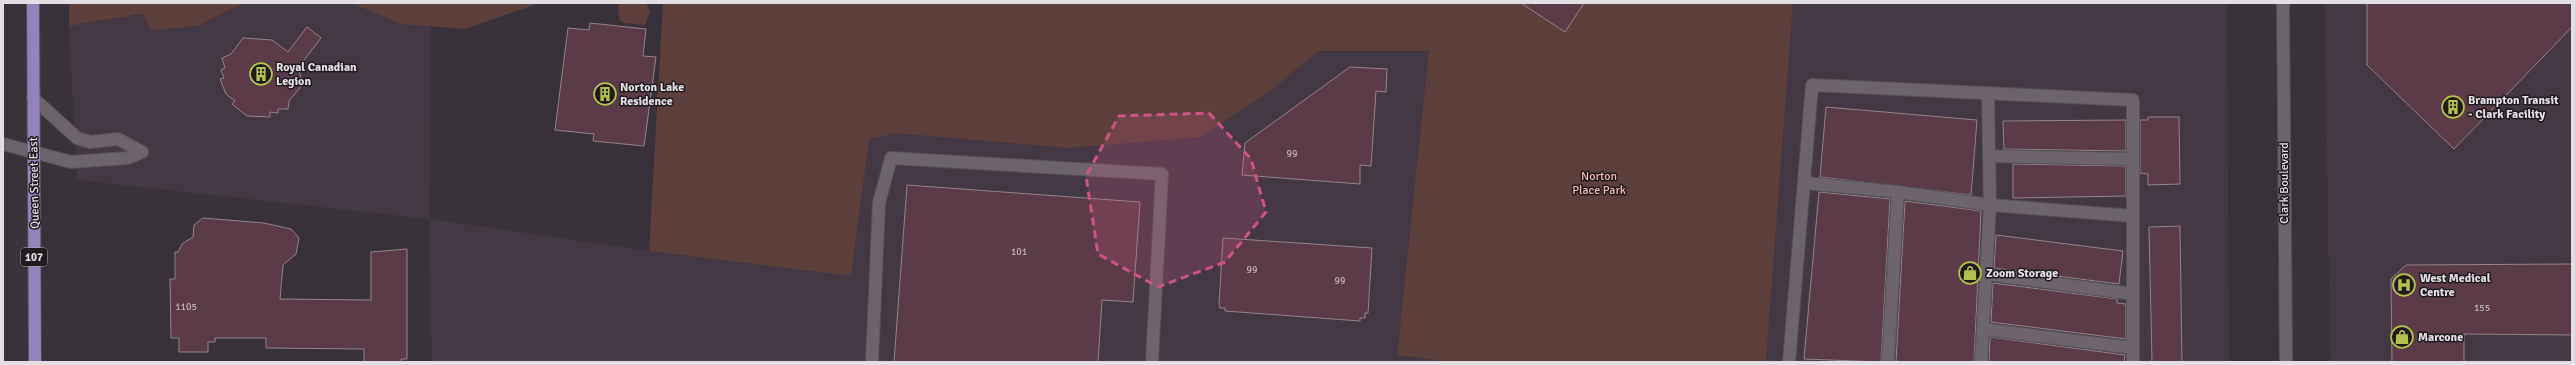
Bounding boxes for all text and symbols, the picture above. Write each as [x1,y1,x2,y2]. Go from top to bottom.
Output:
place label: Royal Canadian Legion [276,60,357,89]
building icon: Royal Canadian Legion [248,61,274,87]
place label: Norton Lake Residence [620,80,684,109]
building icon: Norton Lake Residence [592,81,618,107]
place label: Brampton Transit - Clark Facility [2468,93,2559,122]
building icon: Brampton Transit - Clark Facility [2440,94,2466,120]
street label: Queen Street East [26,137,43,229]
street label: Clark Boulevard [2277,142,2292,224]
house number: 99 [1287,148,1297,160]
park label: Norton Place Park [1572,169,1626,198]
house number: 101 [1011,246,1027,258]
road number: 107 [21,248,47,266]
shop icon: Zoom Storage [1957,260,1983,286]
house number: 99 [1247,264,1257,276]
place label: Zoom Storage [1986,266,2058,281]
place label: West Medical Centre [2420,271,2491,300]
hospital icon: West Medical Centre [2391,272,2417,298]
house number: 99 [1335,275,1345,287]
house number: 1105 [175,301,197,313]
house number: 155 [2474,302,2490,314]
shop icon: Marcone [2389,324,2415,350]
place label: Marcone [2418,330,2463,345]

